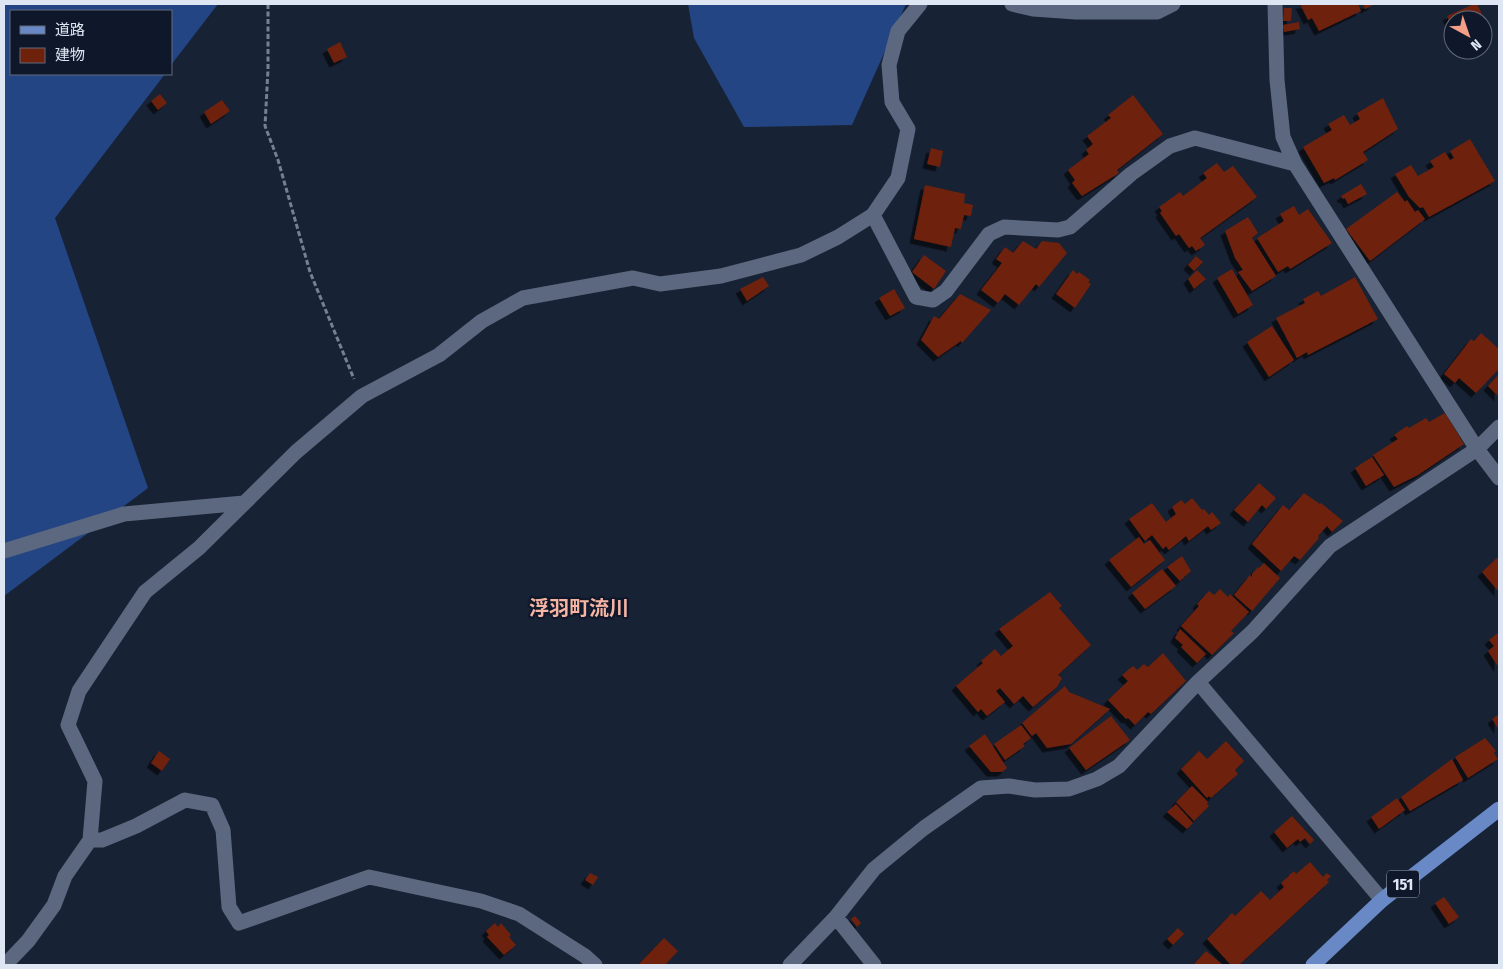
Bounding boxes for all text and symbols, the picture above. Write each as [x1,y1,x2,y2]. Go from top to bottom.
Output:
legend [10,10,172,75]
north arrow [1443,10,1493,60]
text: 道路 [55,21,85,39]
text: N [1467,35,1485,54]
text: 建物 [55,46,85,64]
district label: 浮羽町流川 [529,596,629,620]
road number: 151 [1387,871,1419,898]

